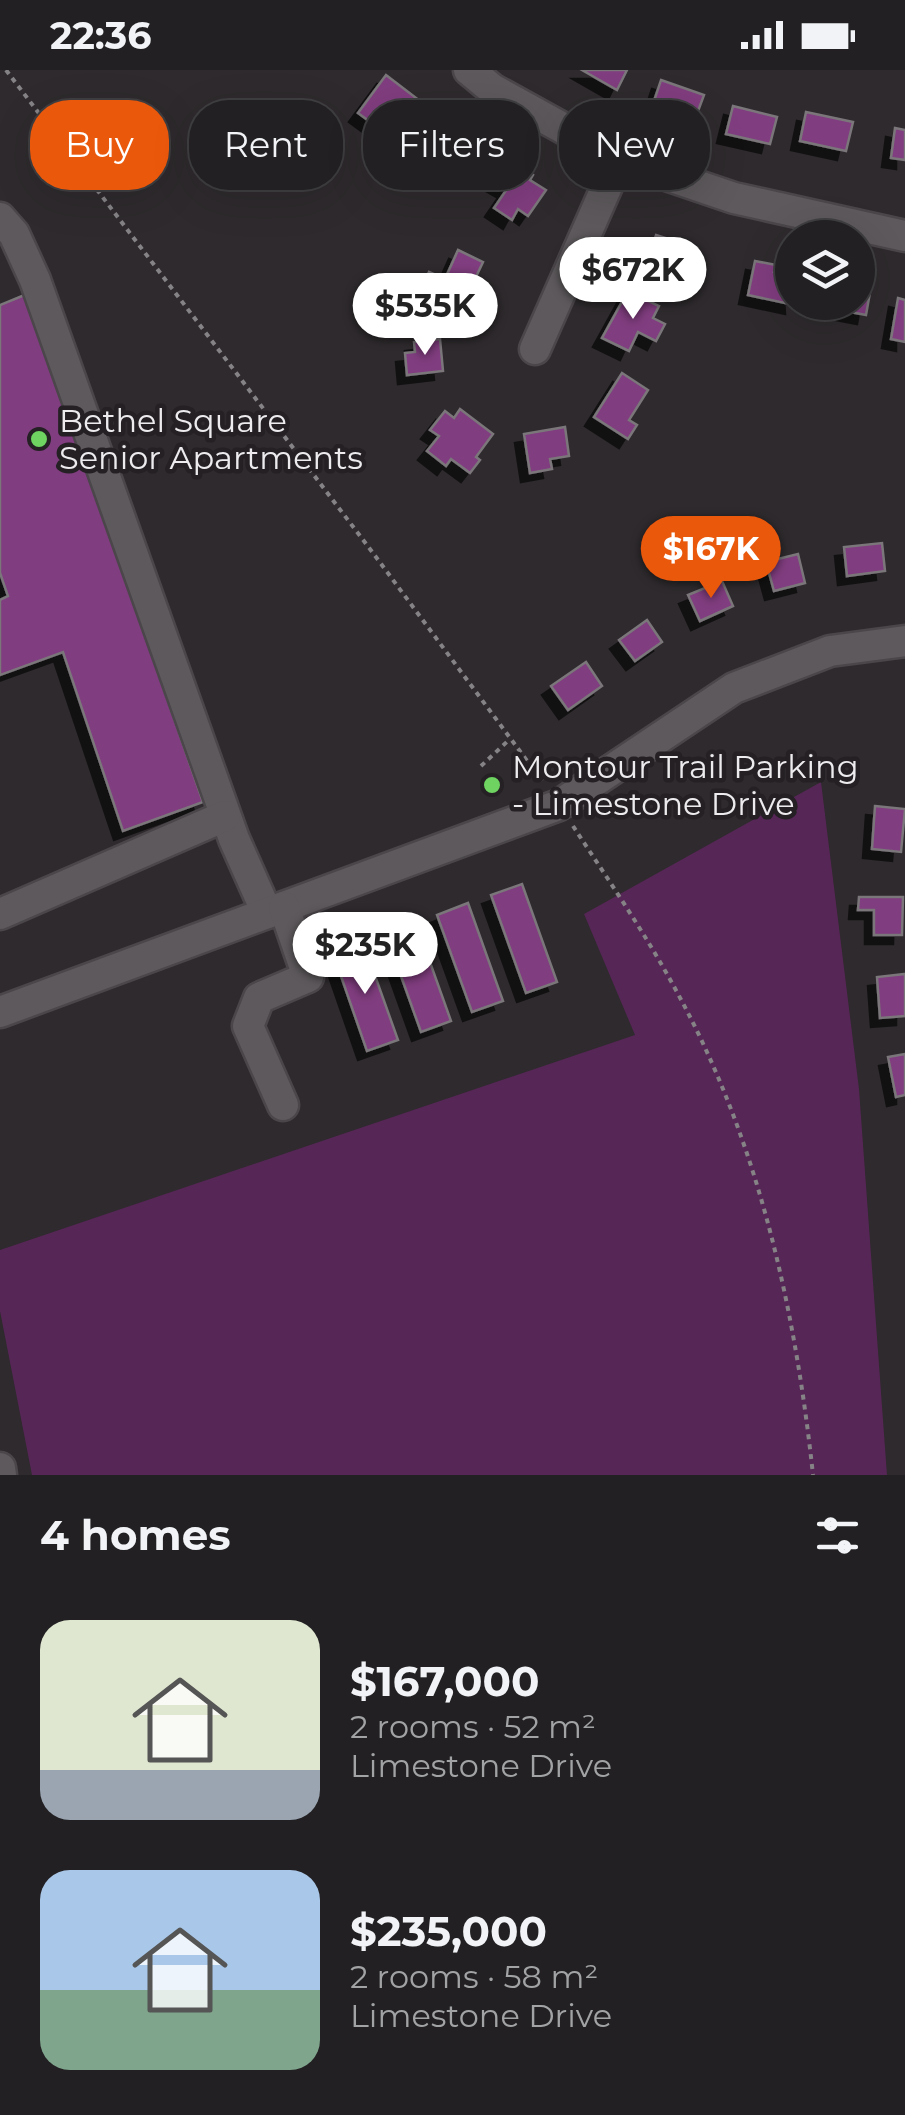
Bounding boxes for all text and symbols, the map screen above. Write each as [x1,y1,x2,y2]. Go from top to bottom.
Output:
text: 22:36 [50,12,152,59]
chip: Buy [30,100,169,190]
chip: Rent [189,100,343,190]
chip: Filters [363,100,539,190]
chip: New [559,100,710,190]
map controls [775,220,875,320]
button: layers [775,220,875,320]
pin: $672K [563,237,703,322]
text: $672K [581,250,685,289]
pin: $535K [355,273,495,358]
text: $535K [375,286,475,325]
place label: Bethel Square Senior Apartments [59,401,363,477]
marker: Bethel Square Senior Apartments [28,428,50,450]
pin: $167K [641,516,781,601]
text: $167K [663,529,759,568]
place label: Montour Trail Parking - Limestone Drive [512,747,859,823]
marker: Montour Trail Parking - Limestone Drive [481,774,503,796]
pin: $235K [295,912,435,997]
text: $235K [315,925,415,964]
icon: filters [810,1508,865,1563]
text: 4 homes [40,1509,231,1561]
text: $167,000 [350,1655,539,1707]
icon: home [120,1660,240,1780]
text: 2 rooms · 52 m² [350,1707,596,1746]
text: Limestone Drive [350,1746,612,1785]
text: $235,000 [350,1905,547,1957]
icon: home [120,1910,240,2030]
text: 2 rooms · 58 m² [350,1957,598,1996]
text: Limestone Drive [350,1996,612,2035]

